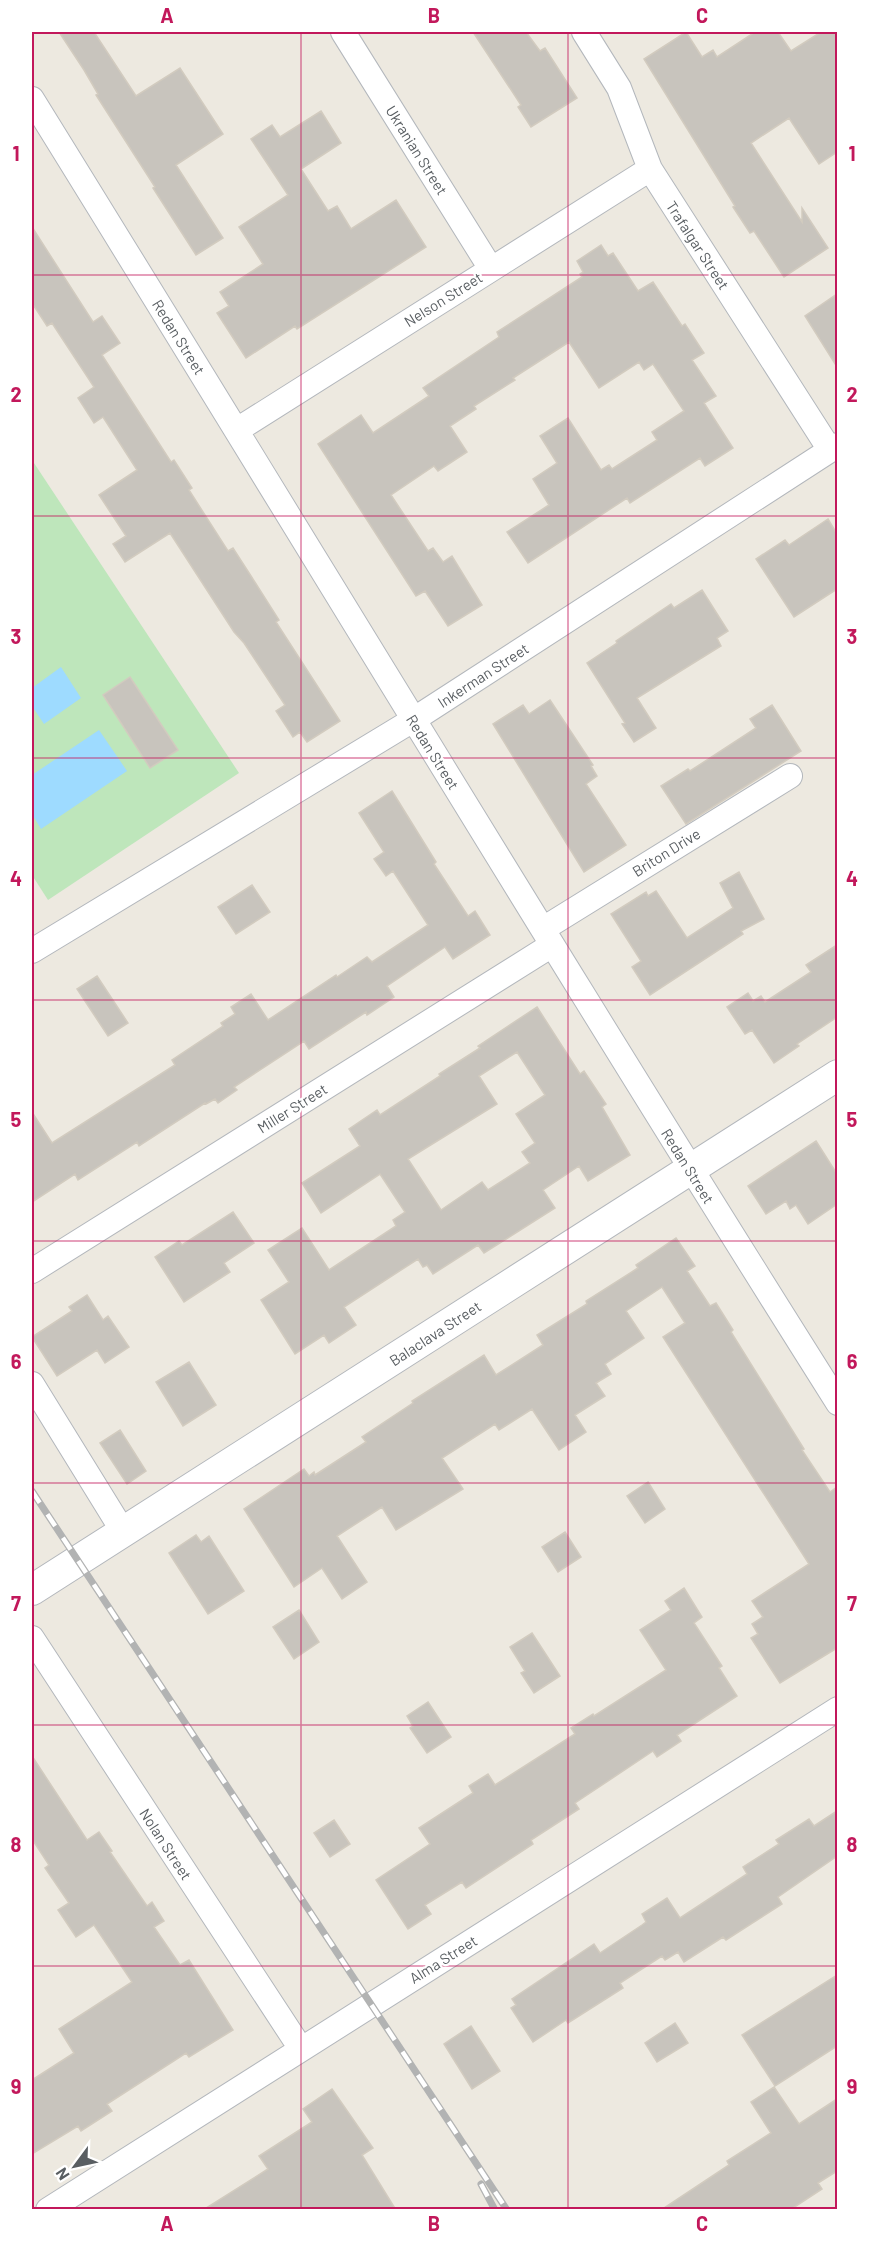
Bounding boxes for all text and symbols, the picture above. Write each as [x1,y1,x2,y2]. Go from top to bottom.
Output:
text: A [160,3,174,27]
text: B [428,3,440,27]
text: C [696,3,708,27]
street label: Ukranian Street [382,102,452,198]
text: 1 [12,141,20,165]
text: 1 [848,141,856,165]
street label: Trafalgar Street [663,197,733,293]
street label: Nelson Street [400,268,486,330]
street label: Redan Street [149,296,209,378]
text: 2 [10,382,22,406]
text: 2 [846,382,858,406]
text: 3 [11,624,21,648]
text: 3 [847,624,857,648]
street label: Inkerman Street [434,639,532,711]
street label: Redan Street [403,711,463,793]
street label: Briton Drive [629,824,703,880]
text: 4 [10,866,22,890]
text: 4 [846,866,858,890]
street label: Miller Street [254,1079,330,1137]
text: 5 [11,1107,22,1131]
text: 5 [847,1107,858,1131]
street label: Redan Street [658,1125,718,1207]
street label: Balaclava Street [386,1297,484,1369]
text: 6 [11,1349,22,1373]
text: 6 [847,1349,858,1373]
text: 7 [11,1591,21,1615]
text: 7 [847,1591,857,1615]
street label: Nolan Street [136,1805,196,1883]
text: 8 [11,1832,22,1856]
text: 8 [847,1832,858,1856]
street label: Alma Street [406,1931,480,1987]
text: 9 [11,2074,21,2098]
text: 9 [847,2074,857,2098]
north arrow [45,2136,105,2196]
text: N [51,2165,73,2184]
text: A [160,2211,174,2235]
text: B [428,2211,440,2235]
text: C [696,2211,708,2235]

